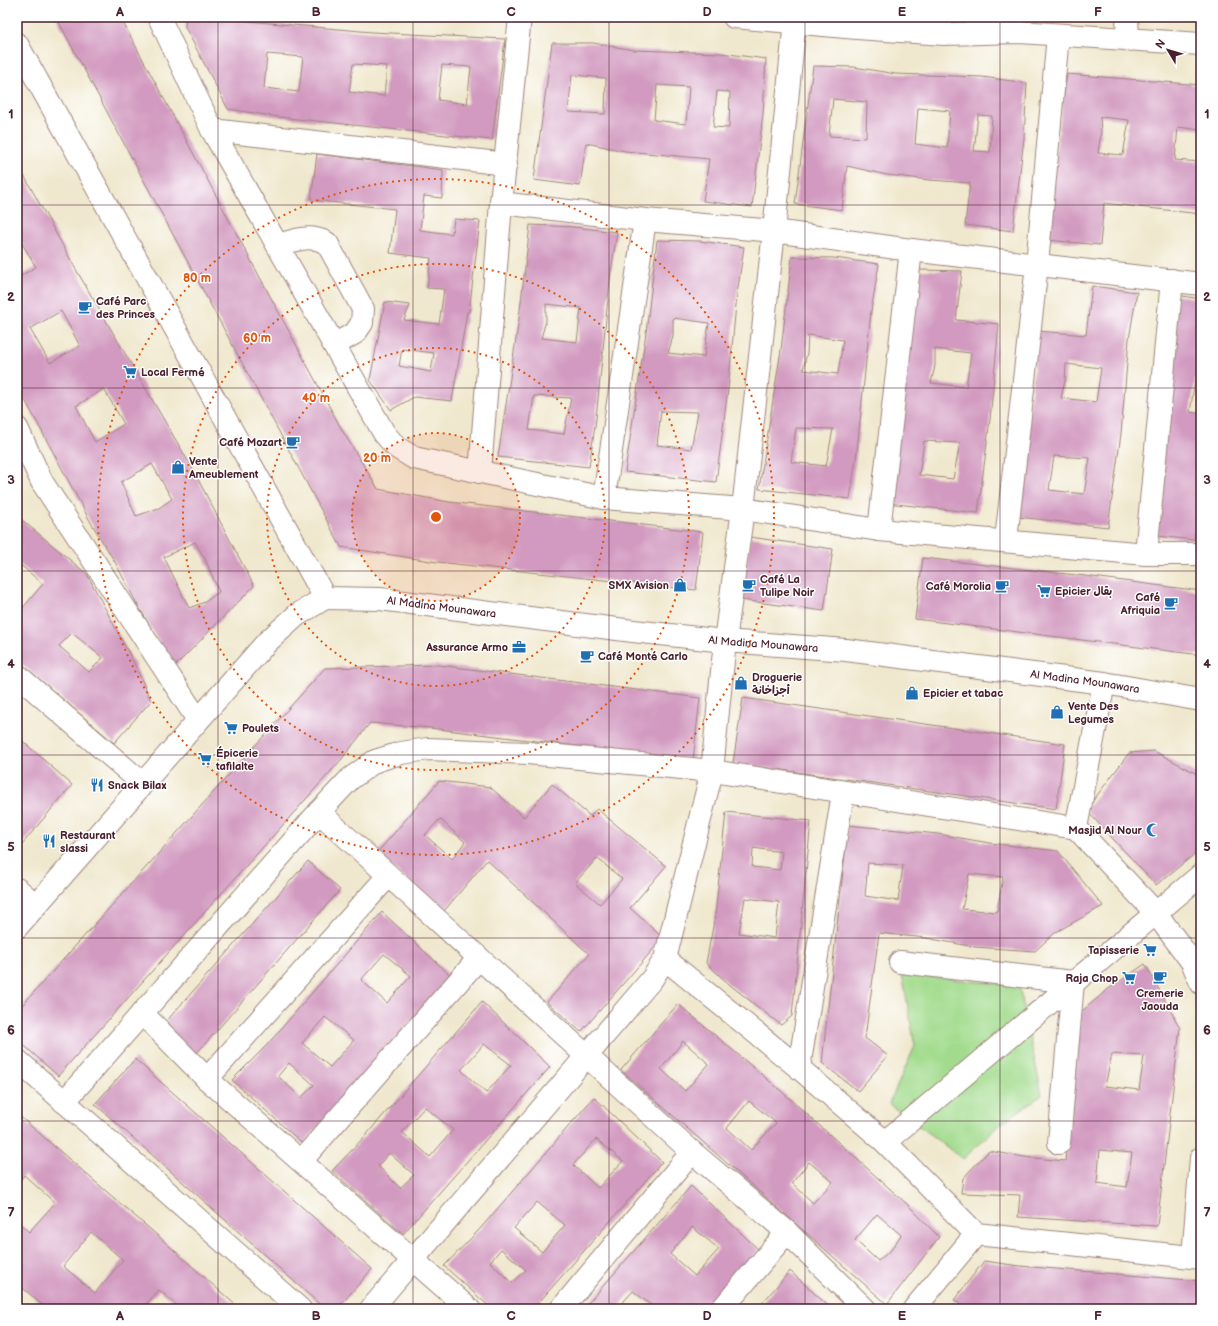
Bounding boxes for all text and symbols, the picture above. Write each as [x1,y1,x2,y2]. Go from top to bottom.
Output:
text: A [115,4,124,20]
text: B [311,4,321,20]
text: C [506,4,516,20]
text: D [702,4,712,20]
text: E [898,4,907,20]
text: F [1094,4,1102,20]
north arrow [1148,30,1188,70]
text: N [1153,37,1168,51]
text: 1 [8,106,14,122]
text: 1 [1204,106,1210,122]
text: 80 m [183,271,211,286]
text: 2 [7,289,15,305]
text: 2 [1203,289,1211,305]
place label: Café Parc des Princes [96,295,156,321]
cafe icon: Café Parc des Princes [77,299,93,315]
text: 60 m [243,331,271,346]
supermarket icon: Local Fermé [122,364,138,380]
place label: Local Fermé [141,366,205,379]
text: 40 m [302,391,330,406]
cafe icon: Café Mozart [285,434,301,450]
place label: Café Mozart [219,436,282,449]
text: 20 m [363,451,391,466]
place label: Vente Ameublement [188,455,259,481]
shop icon: Vente Ameublement [170,459,186,475]
text: 3 [7,472,15,488]
text: 3 [1203,472,1211,488]
centre of rings [429,510,443,524]
place label: Café La Tulipe Noir [760,573,815,599]
shop icon: SMX Avision [672,577,688,593]
cafe icon: Café La Tulipe Noir [741,577,757,593]
cafe icon: Café Morolia [994,578,1010,594]
place label: SMX Avision [609,579,669,592]
place label: Café Morolia [926,580,991,593]
supermarket icon: Epicier بقال [1036,583,1052,599]
place label: Epicier بقال [1055,585,1112,598]
place label: Café Afriquia [1120,591,1160,617]
street label: Al Madina Mounawara [386,593,497,620]
cafe icon: Café Afriquia [1163,595,1179,611]
street label: Al Madina Mounawara [708,633,819,654]
office icon: Assurance Armo [511,639,527,655]
place label: Assurance Armo [425,641,508,654]
cafe icon: Café Monté Carlo [579,648,595,664]
place label: Café Monté Carlo [598,650,688,663]
text: 4 [7,656,15,672]
text: 4 [1203,656,1211,672]
street label: Al Madina Mounawara [1030,667,1141,696]
place label: Droguerie أجزاخانة [752,671,802,697]
shop icon: Droguerie أجزاخانة [733,675,749,691]
shop icon: Epicier et tabac [904,685,920,701]
place label: Epicier et tabac [923,687,1003,700]
place label: Vente Des Legumes [1068,700,1119,726]
shop icon: Vente Des Legumes [1049,704,1065,720]
supermarket icon: Poulets [223,720,239,736]
place label: Poulets [242,722,280,735]
place label: Épicerie tafilalte [215,746,258,773]
supermarket icon: Épicerie tafilalte [197,751,213,767]
restaurant icon: Snack Bilax [89,777,105,793]
place label: Snack Bilax [108,779,166,792]
mosque icon: Masjid Al Nour [1145,822,1161,838]
place label: Masjid Al Nour [1068,824,1143,837]
place label: Restaurant slassi [60,829,116,855]
restaurant icon: Restaurant slassi [41,833,57,849]
text: 5 [7,839,15,855]
text: 5 [1203,839,1211,855]
supermarket icon: Tapisserie [1142,942,1158,958]
place label: Tapisserie [1088,944,1139,957]
cafe icon: Cremerie Jaouda [1152,969,1168,985]
supermarket icon: Raja Chop [1121,970,1137,986]
place label: Raja Chop [1066,972,1118,985]
place label: Cremerie Jaouda [1136,987,1184,1013]
text: 6 [7,1022,15,1038]
text: 6 [1203,1022,1211,1038]
text: 7 [7,1205,15,1221]
text: 7 [1203,1205,1211,1221]
text: A [115,1308,124,1324]
text: B [311,1308,321,1324]
text: C [506,1308,516,1324]
text: D [702,1308,712,1324]
text: E [898,1308,907,1324]
text: F [1094,1308,1102,1324]

